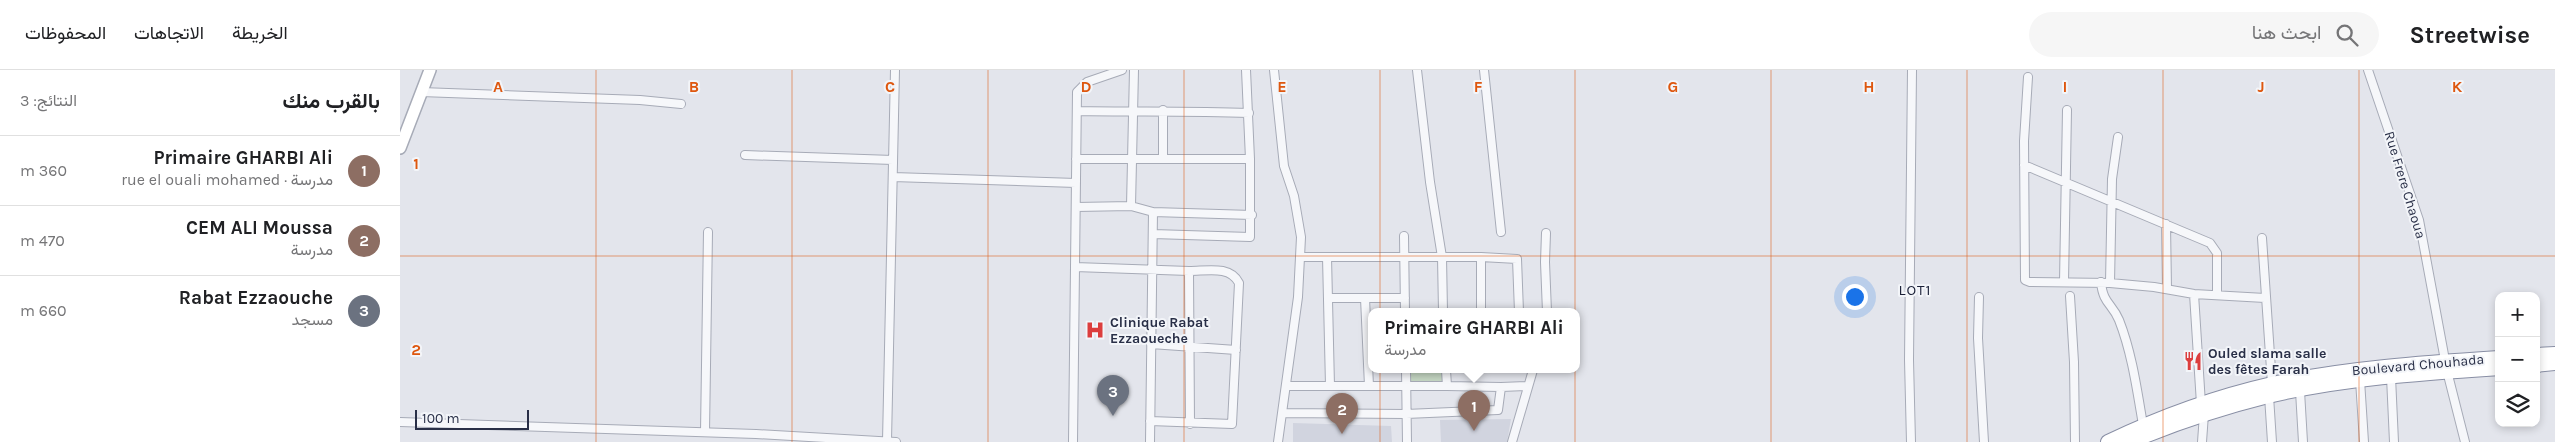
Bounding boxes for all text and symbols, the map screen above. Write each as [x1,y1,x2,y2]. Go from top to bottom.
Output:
search box [2029,12,2379,57]
icon: search [2333,21,2361,49]
text: Streetwise [2409,21,2530,49]
text: المحفوظات [25,22,106,44]
text: الاتجاهات [134,22,204,44]
text: الخريطة [232,22,288,44]
text: ابحث هنا [2252,22,2321,44]
text: A [493,77,503,96]
text: B [689,77,699,96]
text: C [885,77,895,96]
text: D [1081,77,1092,96]
text: E [1277,77,1287,96]
text: F [1474,77,1483,96]
text: G [1668,77,1678,96]
text: H [1863,77,1875,96]
text: I [2063,77,2067,96]
text: J [2257,77,2265,96]
text: K [2452,77,2463,96]
text: بالقرب منك [282,89,380,113]
text: النتائج: 3 [20,91,77,110]
street label: Rue Frere Chaoua [2381,129,2429,241]
text: Primaire GHARBI Ali [153,147,333,169]
text: 1 [413,154,419,173]
text: 360 m [20,161,67,180]
text: 1 [361,161,367,180]
text: مدرسة · rue el ouali mohamed [121,170,333,189]
text: CEM ALI Moussa [186,217,333,239]
text: 470 m [20,231,65,250]
text: 2 [359,231,369,250]
text: مدرسة [291,240,333,259]
district label: LOT1 [1898,281,1932,299]
your location [1842,284,1868,310]
text: Rabat Ezzaouche [179,287,333,309]
map controls [2495,292,2540,427]
button: + [2495,292,2540,337]
text: 660 m [20,301,67,320]
text: 3 [359,301,369,320]
popup [1368,308,1580,373]
text: مسجد [292,310,333,329]
place label: Clinique Rabat Ezzaoueche [1110,314,1209,347]
text: Primaire GHARBI Ali [1384,317,1564,339]
hospital icon: Clinique Rabat Ezzaoueche [1084,319,1106,341]
button: − [2495,337,2540,382]
text: 2 [411,340,421,359]
text: مدرسة [1384,340,1426,359]
place label: Ouled slama salle des fêtes Farah [2208,345,2327,378]
restaurant icon: Ouled slama salle des fêtes Farah [2182,350,2204,372]
street label: Boulevard Chouhada [2351,351,2485,379]
pin: 3 [1097,375,1129,416]
button: layers [2495,382,2540,427]
pin: 1 [1458,390,1490,431]
pin: 2 [1326,393,1358,434]
scale bar [415,407,529,430]
text: 100 m [422,410,460,427]

